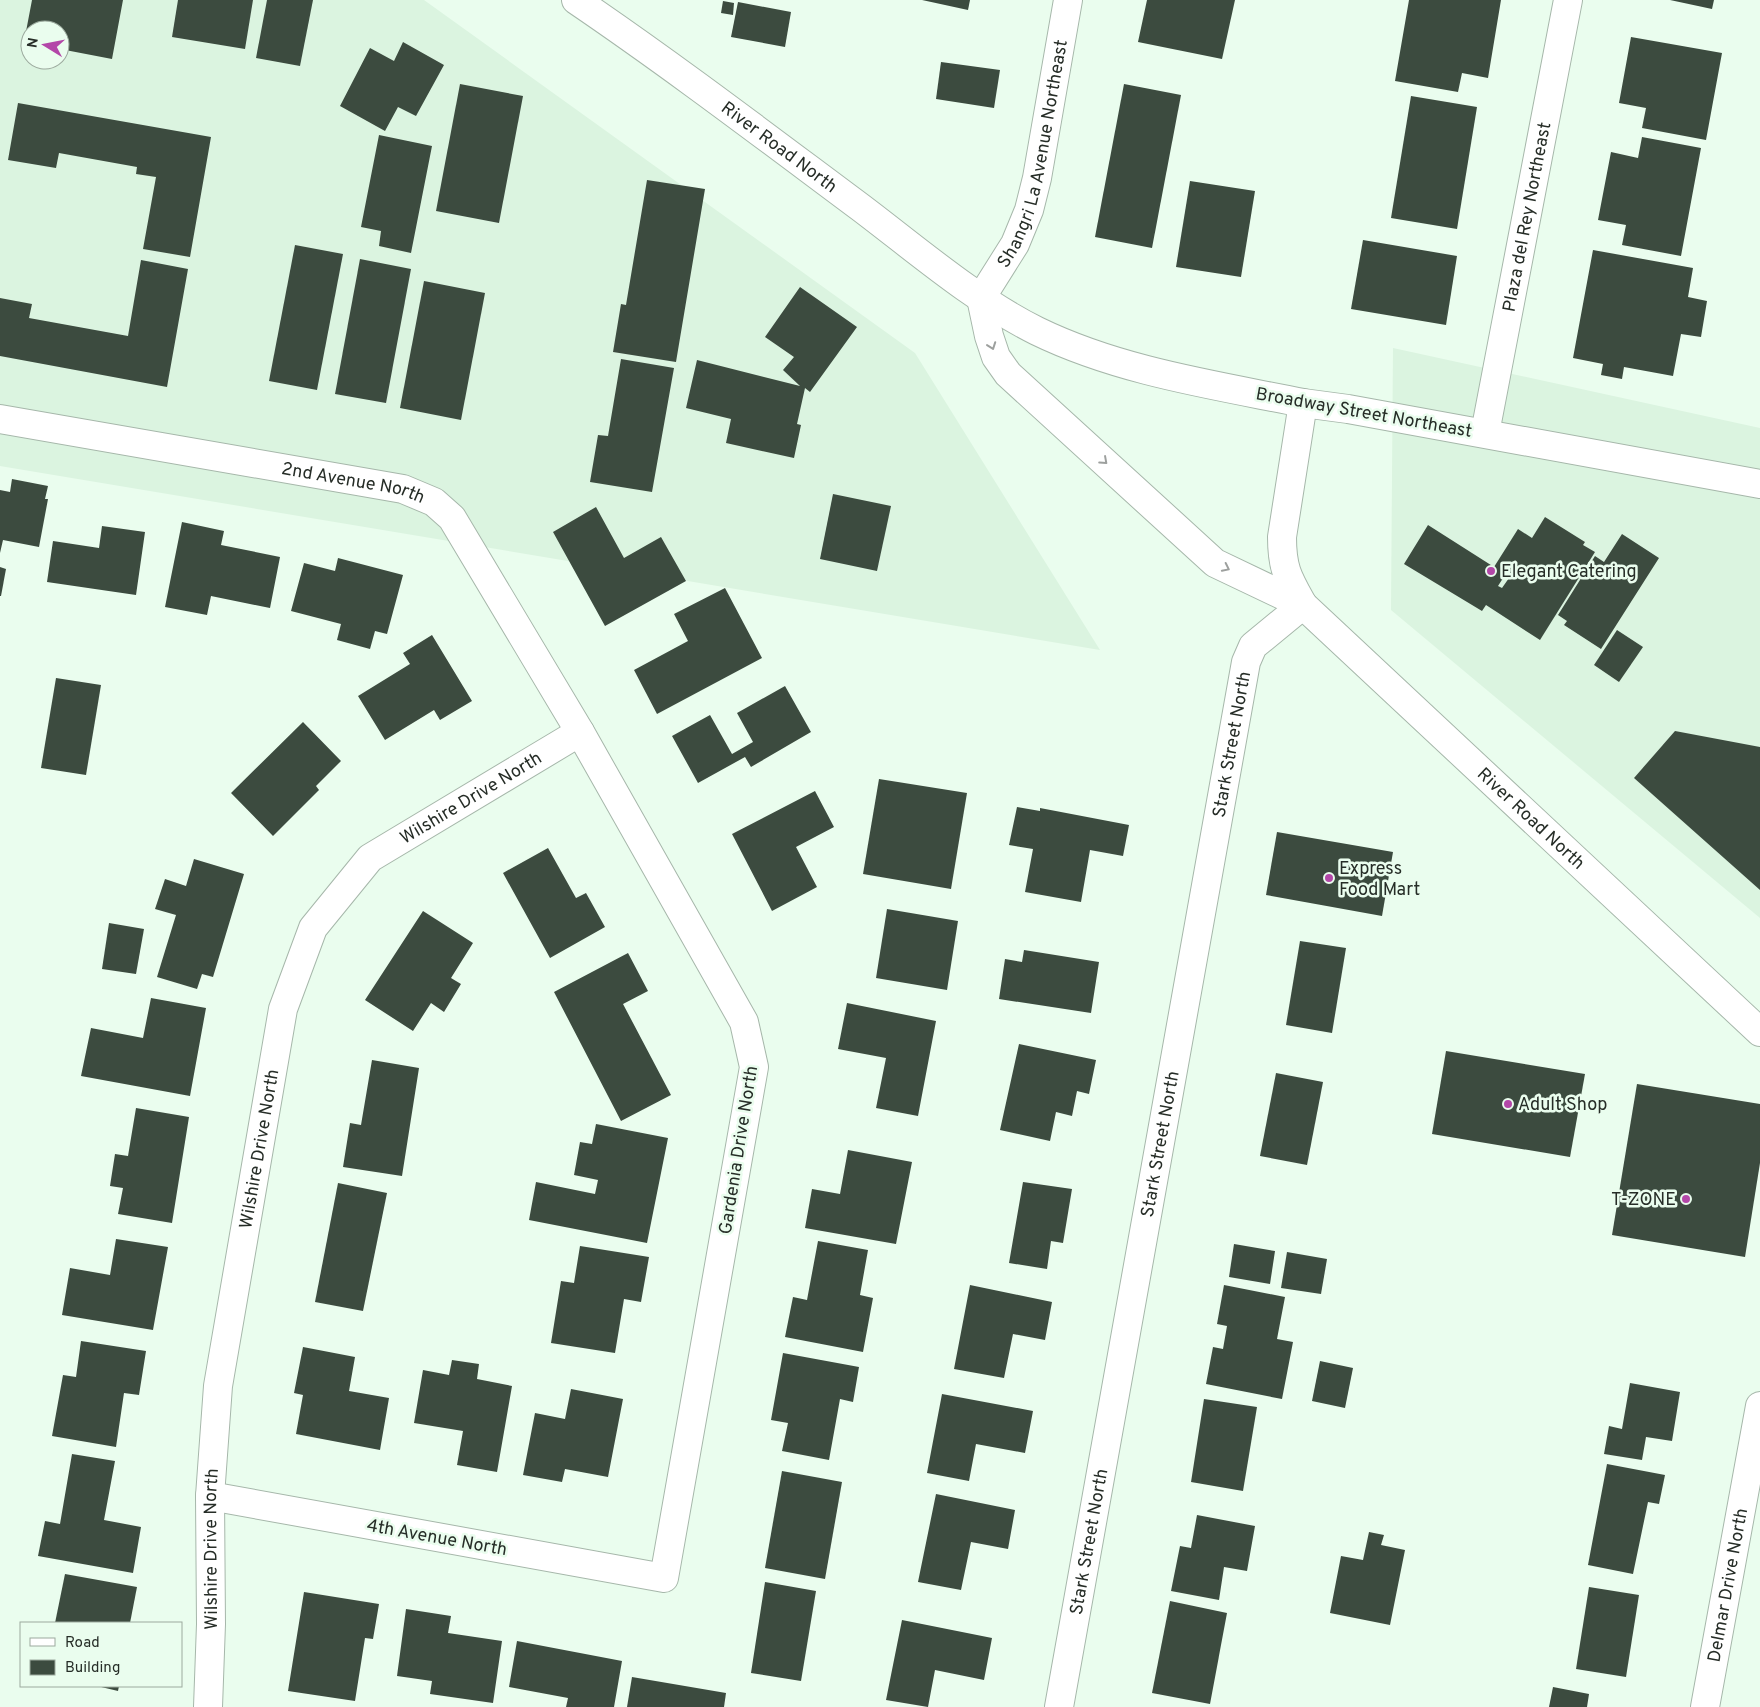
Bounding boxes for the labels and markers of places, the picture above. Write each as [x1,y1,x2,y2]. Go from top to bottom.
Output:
place label: Elegant Catering [1501,561,1637,584]
marker: Elegant Catering [1485,565,1497,577]
place label: Express Food Mart [1339,858,1420,902]
marker: Express Food Mart [1323,872,1335,884]
place label: Adult Shop [1518,1094,1607,1117]
marker: Adult Shop [1502,1098,1514,1110]
place label: T-ZONE [1611,1189,1676,1212]
marker: T-ZONE [1680,1193,1692,1205]

